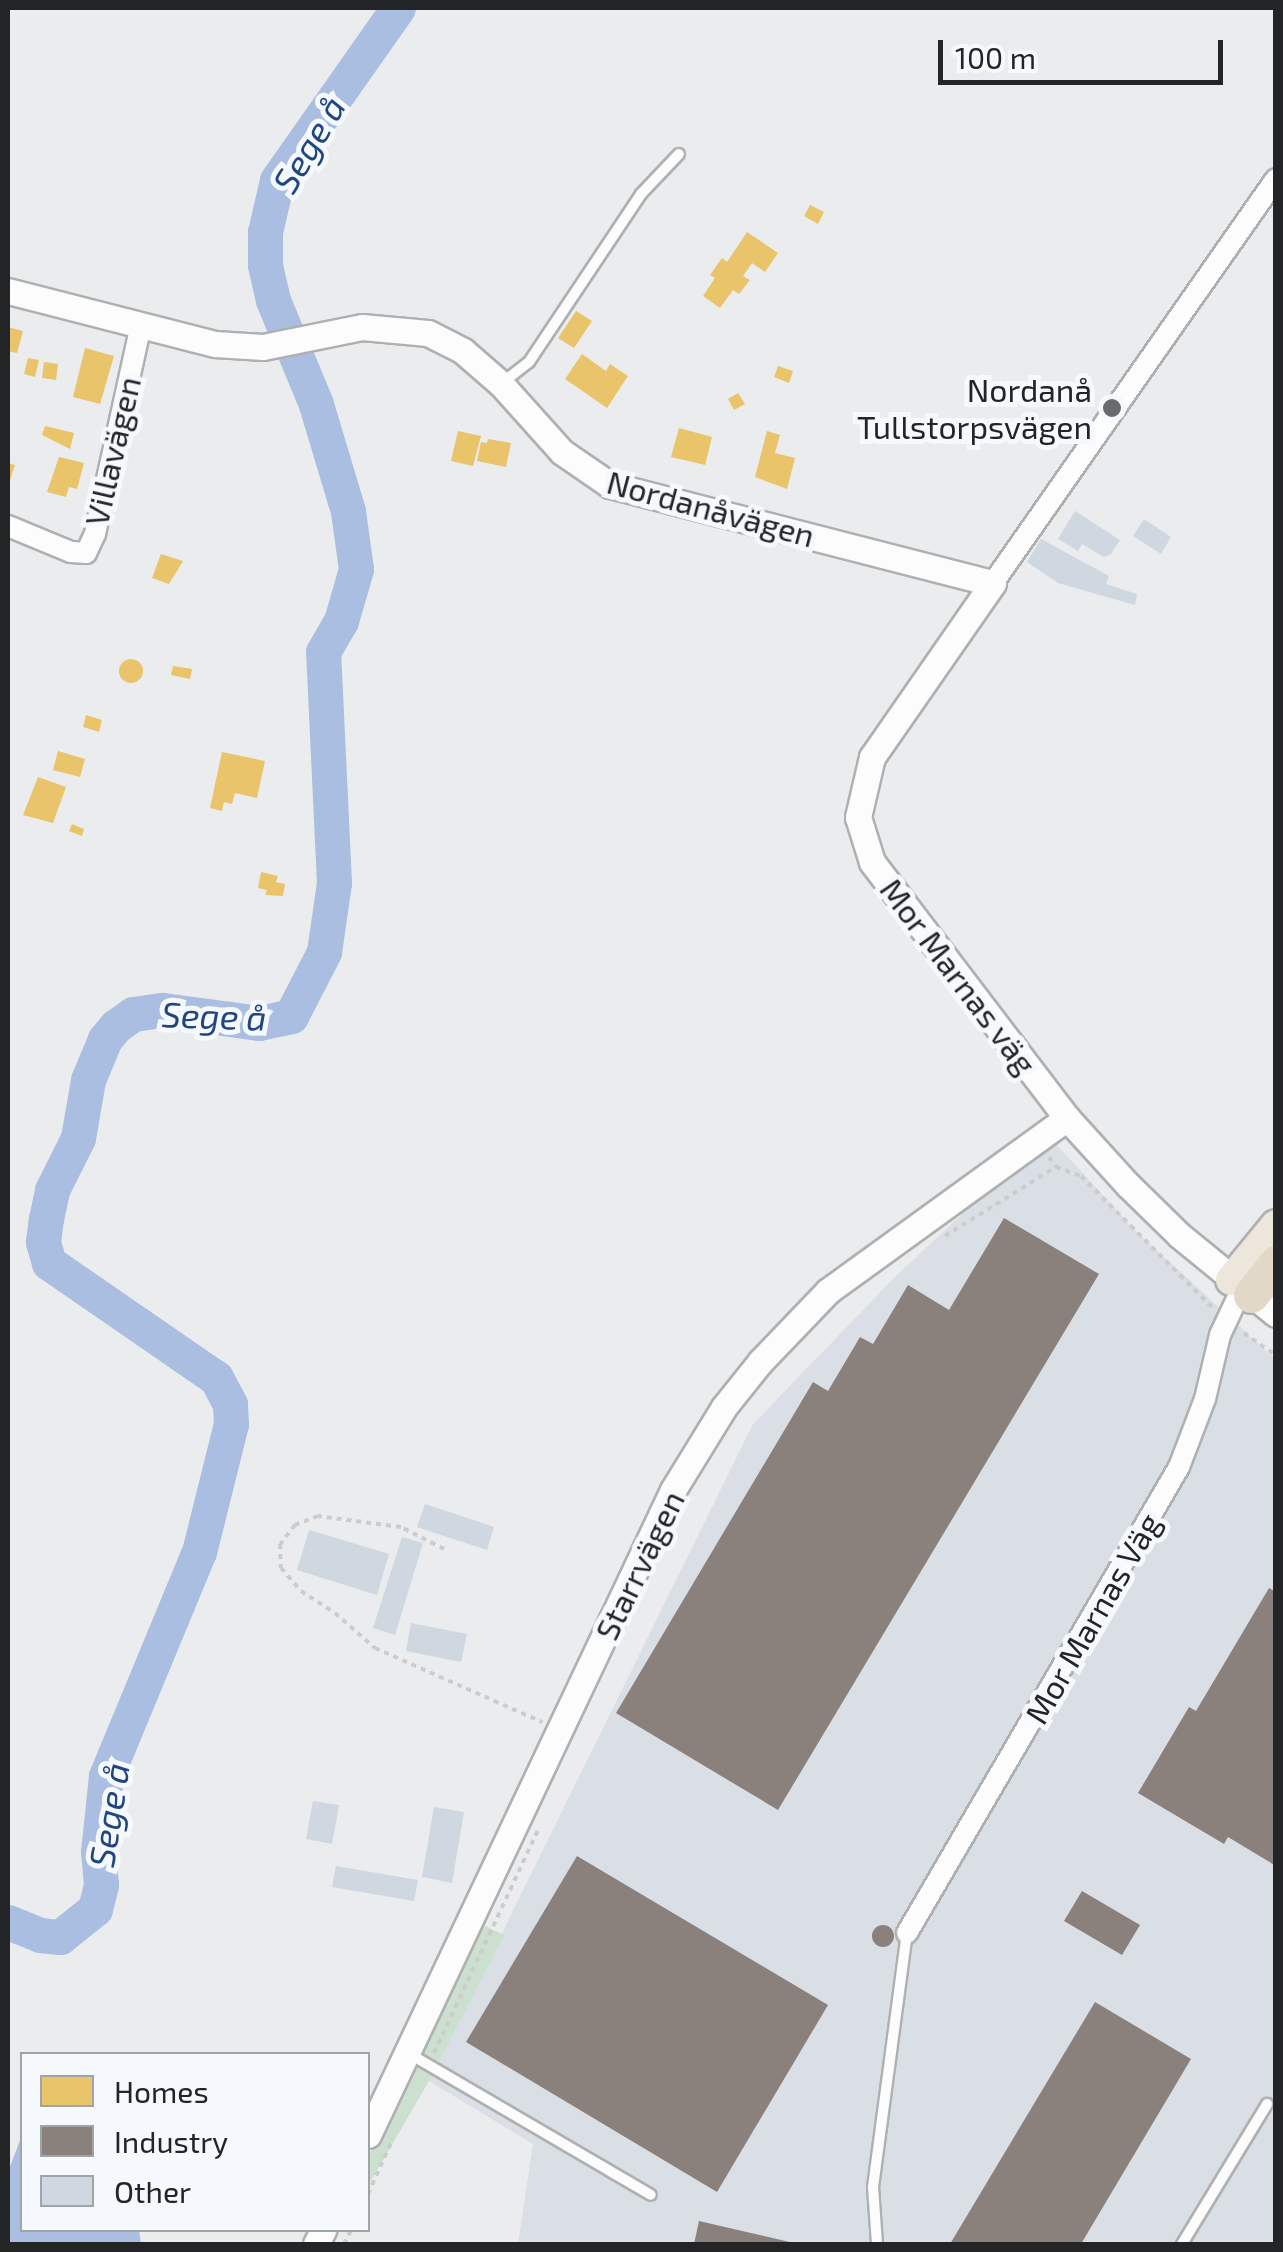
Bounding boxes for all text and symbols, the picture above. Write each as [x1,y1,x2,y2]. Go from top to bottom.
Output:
scale bar [943,20,1228,82]
text: 100 m [955,39,1036,75]
water label: Sege å [263,88,353,200]
place label: Nordanå Tullstorpsvägen [857,371,1092,446]
street label: Villavägen [76,373,148,529]
marker: Nordanå Tullstorpsvägen [1101,397,1123,419]
street label: Nordanåvägen [603,462,819,554]
street label: Mor Marnas väg [873,870,1045,1082]
water label: Sege å [161,992,267,1038]
street label: Starrvägen [586,1484,692,1646]
street label: Mor Marnas Väg [1016,1505,1168,1731]
water label: Sege å [79,1760,137,1870]
legend [20,2052,370,2232]
text: Homes [114,2073,209,2109]
text: Industry [114,2123,228,2159]
text: Other [114,2173,191,2209]

